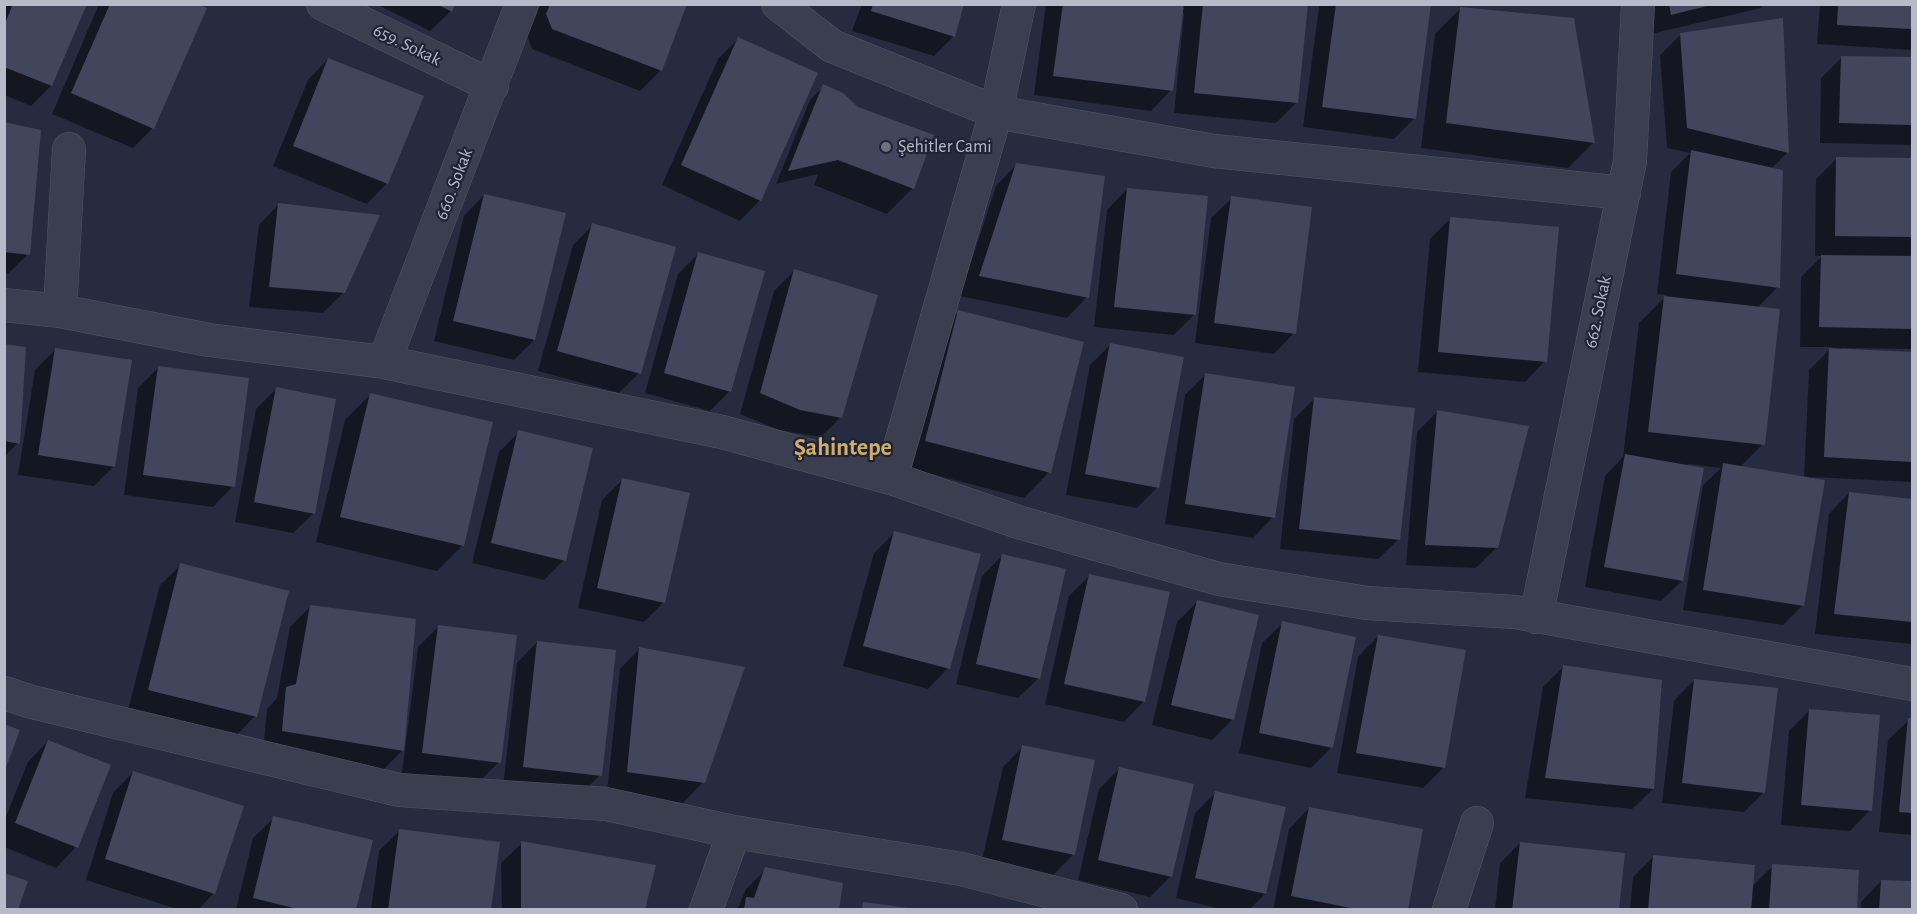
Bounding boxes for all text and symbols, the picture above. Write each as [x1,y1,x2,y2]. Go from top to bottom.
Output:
street label: 659. Sokak [370,19,444,71]
place label: Şehitler Cami [898,136,992,158]
marker: Şehitler Cami [879,140,893,154]
street label: 660. Sokak [431,145,477,223]
street label: 662. Sokak [1580,274,1616,350]
district label: Şahintepe [794,434,892,462]

